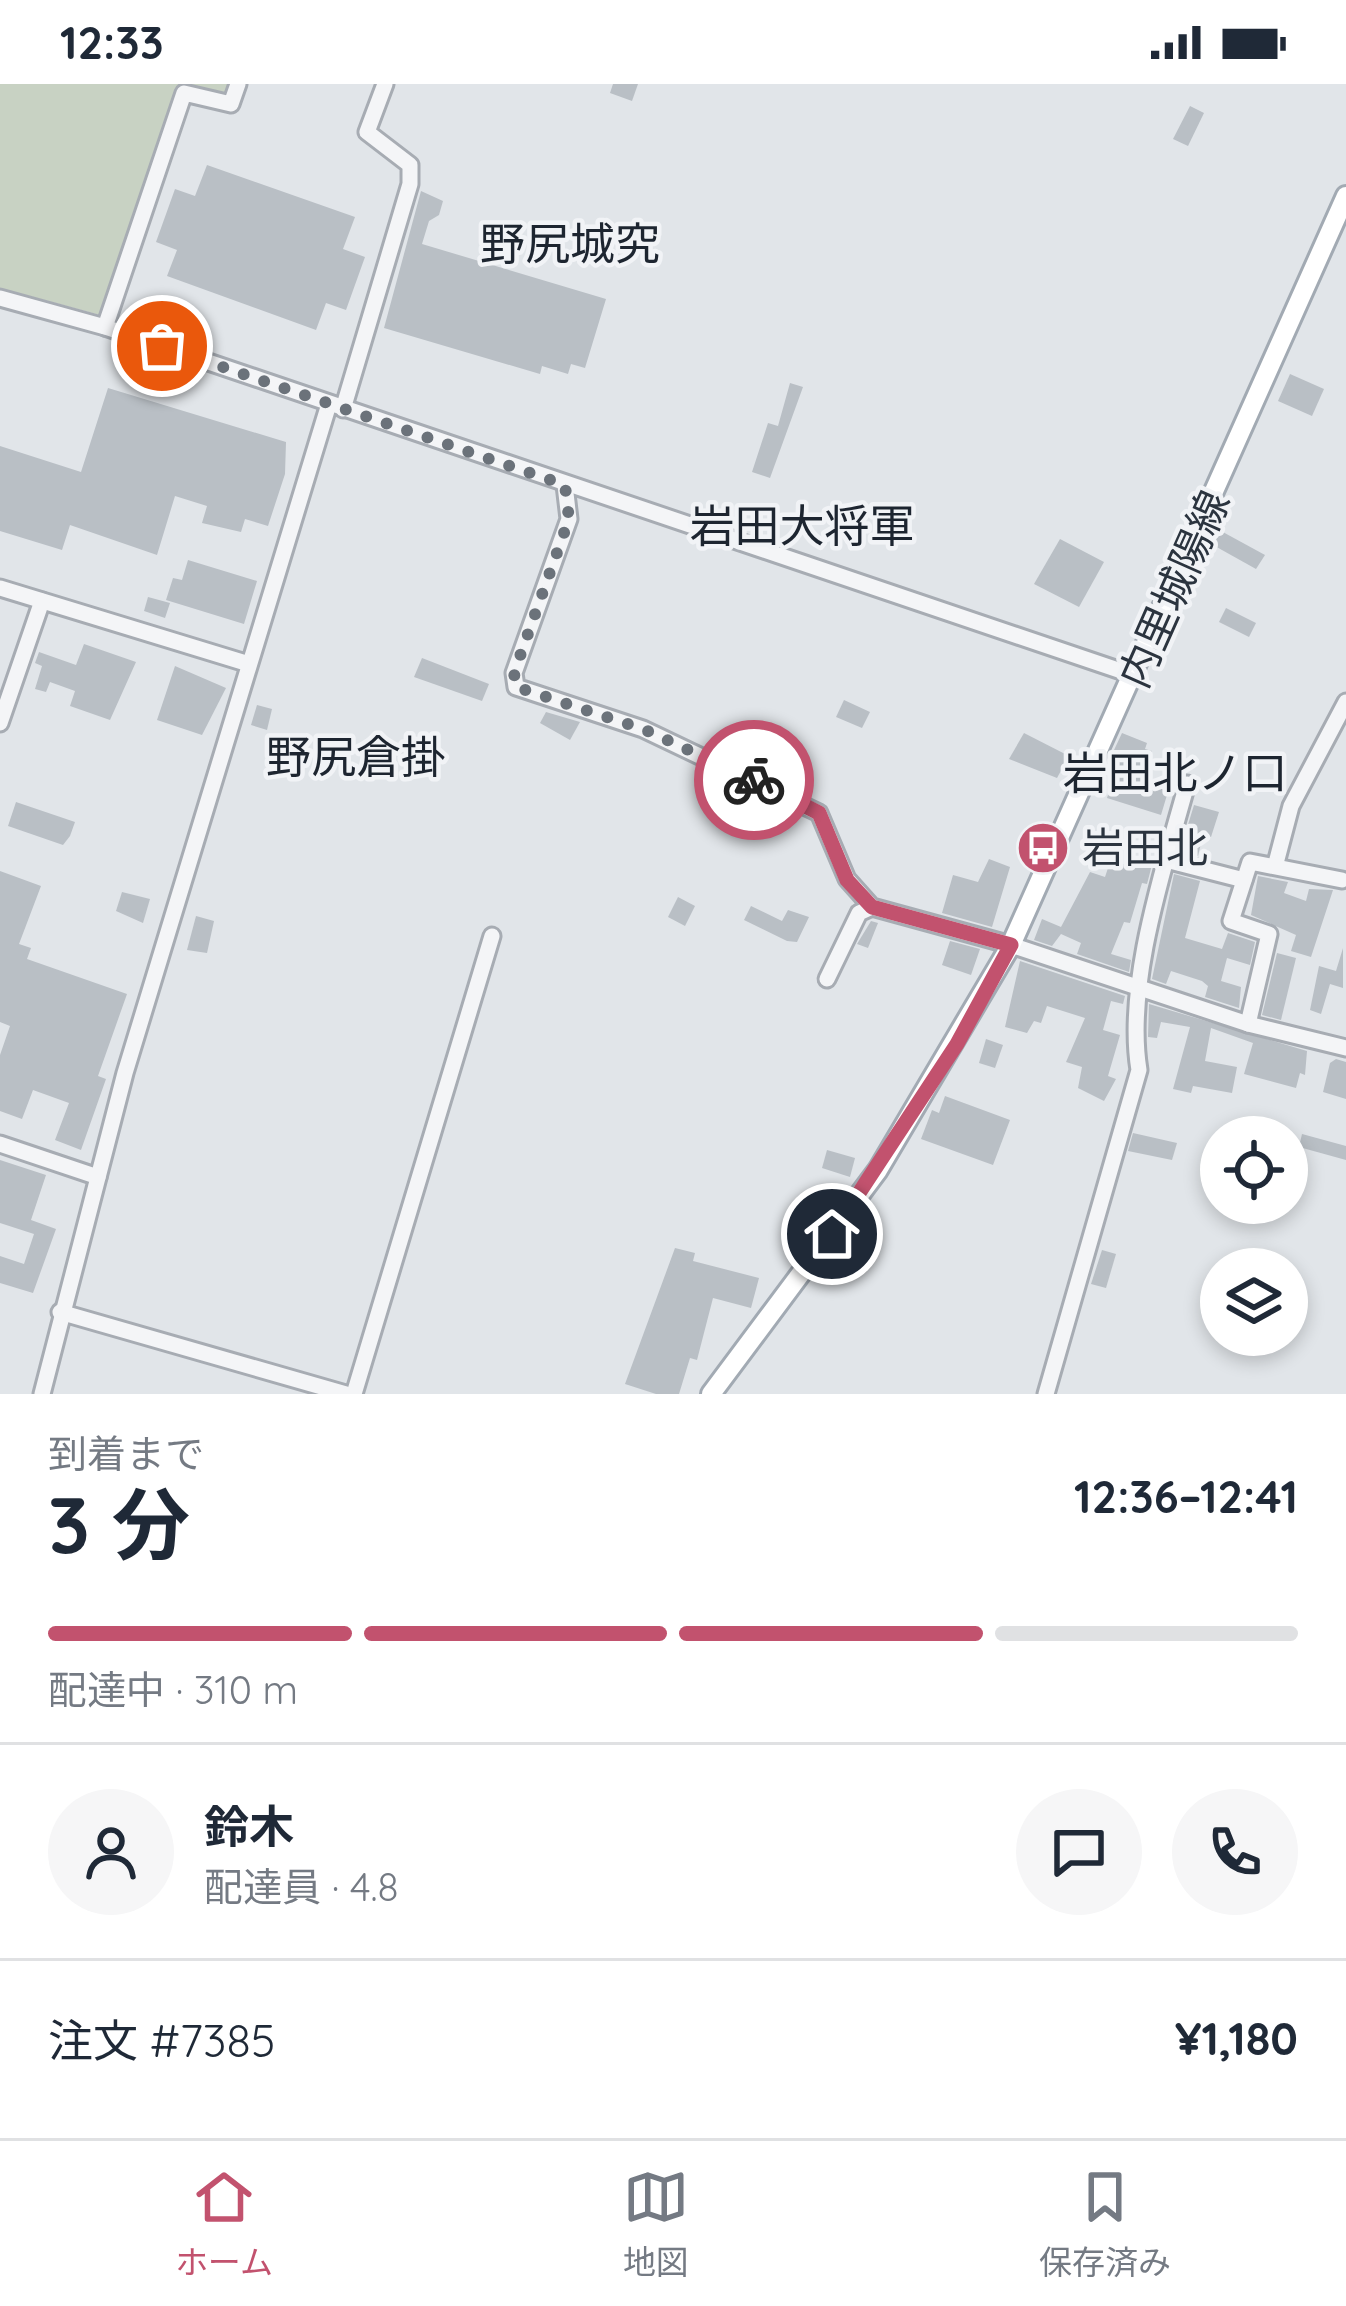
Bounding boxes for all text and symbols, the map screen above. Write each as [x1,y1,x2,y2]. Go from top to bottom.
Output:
text: 12:33 [60,14,164,70]
district label: 野尻城究 [480,215,660,271]
pin [111,295,213,397]
icon: bag [129,313,195,379]
street label: 内里城陽線 [1107,482,1240,696]
district label: 岩田大将軍 [689,497,915,553]
courier [694,720,814,840]
district label: 野尻倉掛 [266,728,446,784]
district label: 岩田北ノ口 [1062,744,1288,800]
icon: bike [721,747,787,813]
bus stop icon: 岩田北 [1015,820,1071,876]
place label: 岩田北 [1082,821,1208,874]
map controls [1200,1116,1308,1356]
button: locate [1200,1116,1308,1224]
pin [781,1183,883,1285]
icon: home [799,1201,865,1267]
button: layers [1200,1248,1308,1356]
text: 到着まで [48,1429,204,1478]
text: 12:36–12:41 [1074,1468,1298,1524]
text: 3 分 [48,1475,190,1573]
text: 配達中 · 310 m [48,1665,298,1714]
button: person [48,1789,174,1915]
button: chat [1016,1789,1142,1915]
button: phone [1172,1789,1298,1915]
text: 鈴木 [204,1798,294,1854]
text: 配達員 · 4.8 [204,1862,399,1911]
text: ¥1,180 [1175,2010,1298,2066]
text: 注文 #7385 [48,2012,275,2068]
tab: ホーム [175,2164,273,2284]
tab: 地図 [623,2164,689,2284]
tab: 保存済み [1039,2164,1171,2284]

